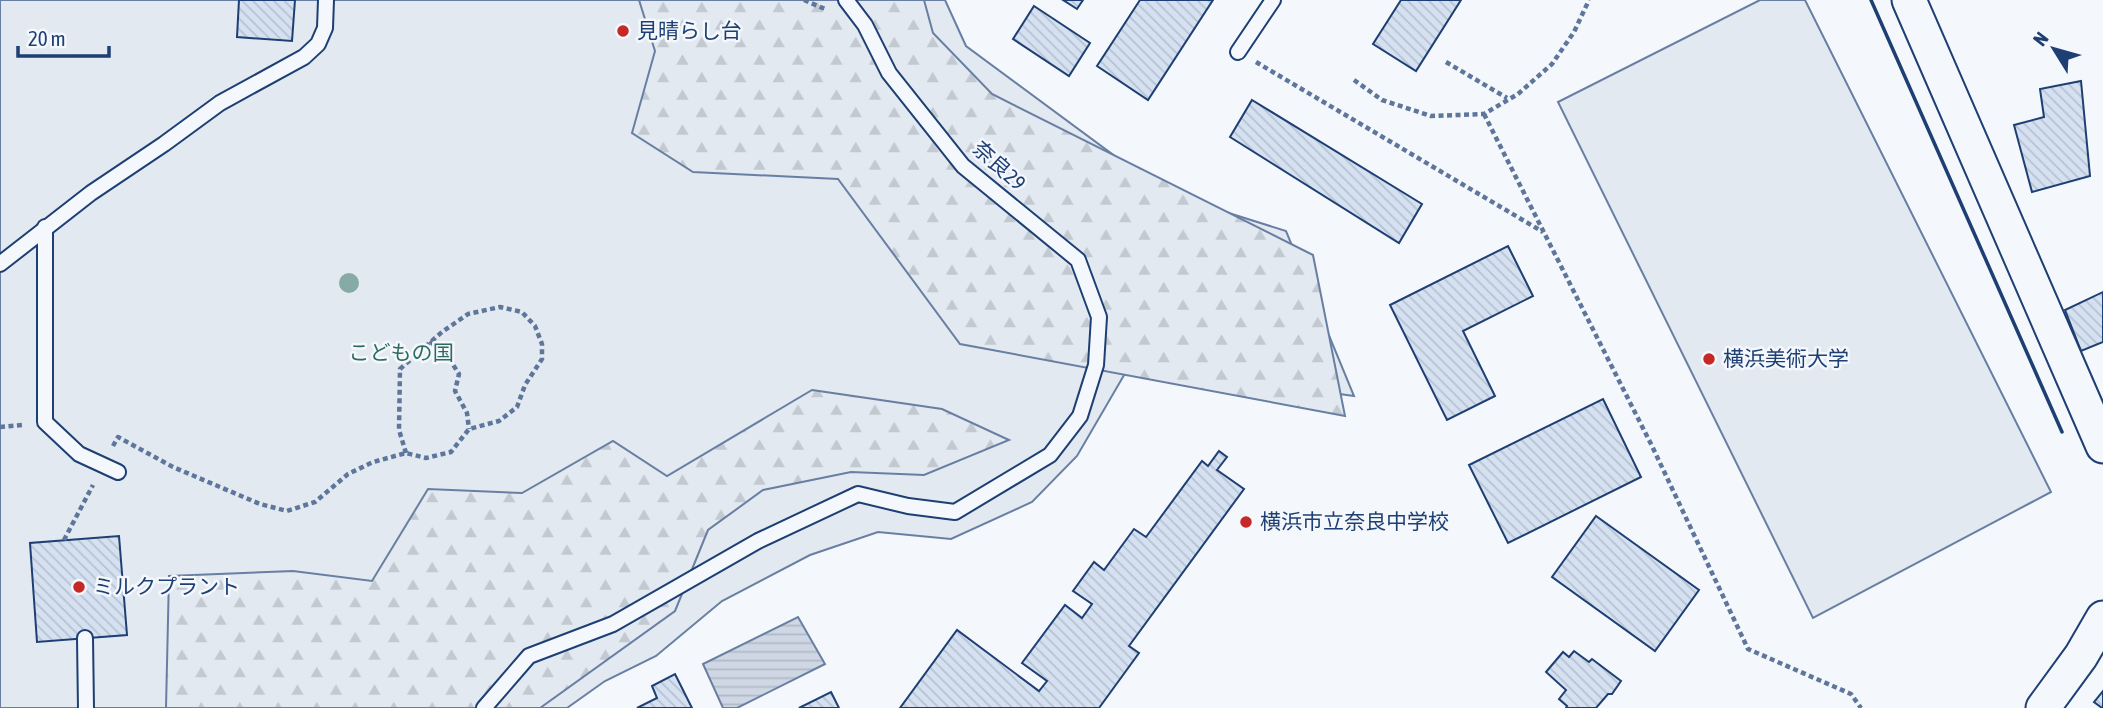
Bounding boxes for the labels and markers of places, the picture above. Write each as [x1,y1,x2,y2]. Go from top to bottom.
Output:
place label: 見晴らし台 [637,18,742,42]
marker: 見晴らし台 [615,23,631,39]
place label: 横浜美術大学 [1723,346,1849,370]
marker: 横浜美術大学 [1701,351,1717,367]
place label: 横浜市立奈良中学校 [1260,509,1449,533]
marker: 横浜市立奈良中学校 [1238,514,1254,530]
place label: ミルクプラント [93,574,240,598]
marker: ミルクプラント [71,579,87,595]

